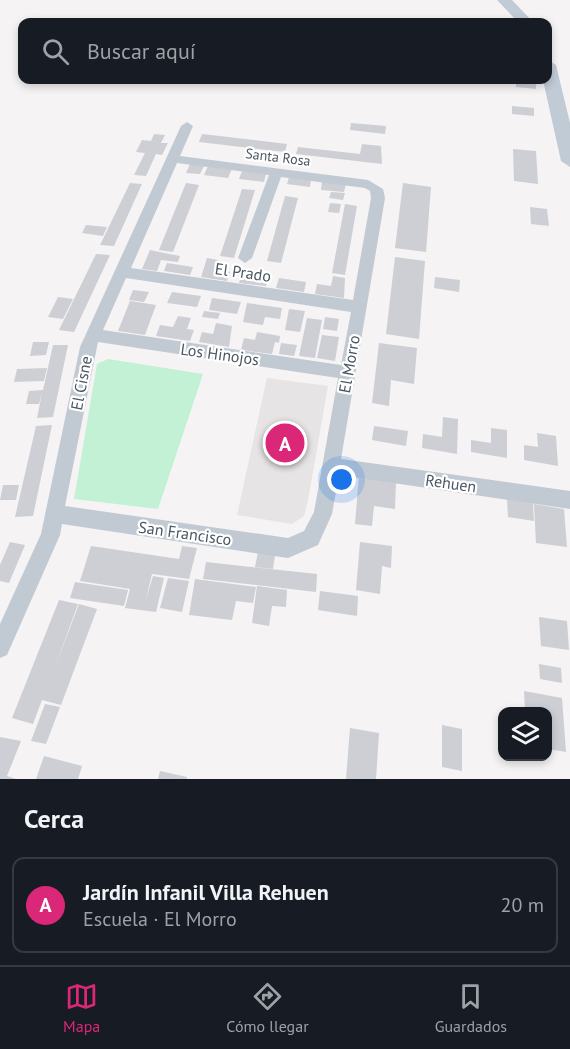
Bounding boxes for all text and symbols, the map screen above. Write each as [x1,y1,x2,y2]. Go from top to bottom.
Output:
search box [18,18,552,84]
icon: search [39,35,72,68]
text: Buscar aquí [87,37,196,65]
street label: Santa Rosa [244,144,312,170]
street label: El Prado [214,258,272,286]
street label: El Morro [334,334,364,394]
street label: Los Hinojos [180,339,261,369]
street label: El Cisne [66,354,96,412]
pin: A [266,420,304,466]
your location [327,465,356,494]
street label: Rehuen [424,470,478,496]
street label: San Francisco [137,517,233,549]
map controls [498,707,552,761]
button: layers [498,707,552,761]
text: Cerca [24,802,84,835]
text: Jardín Infanil Villa Rehuen [83,878,329,906]
text: A [39,892,52,918]
text: 20 m [501,892,544,918]
text: Escuela · El Morro [83,906,237,932]
tab: Mapa [63,980,100,1036]
tab: Cómo llegar [226,980,309,1036]
tab: Guardados [435,980,507,1036]

